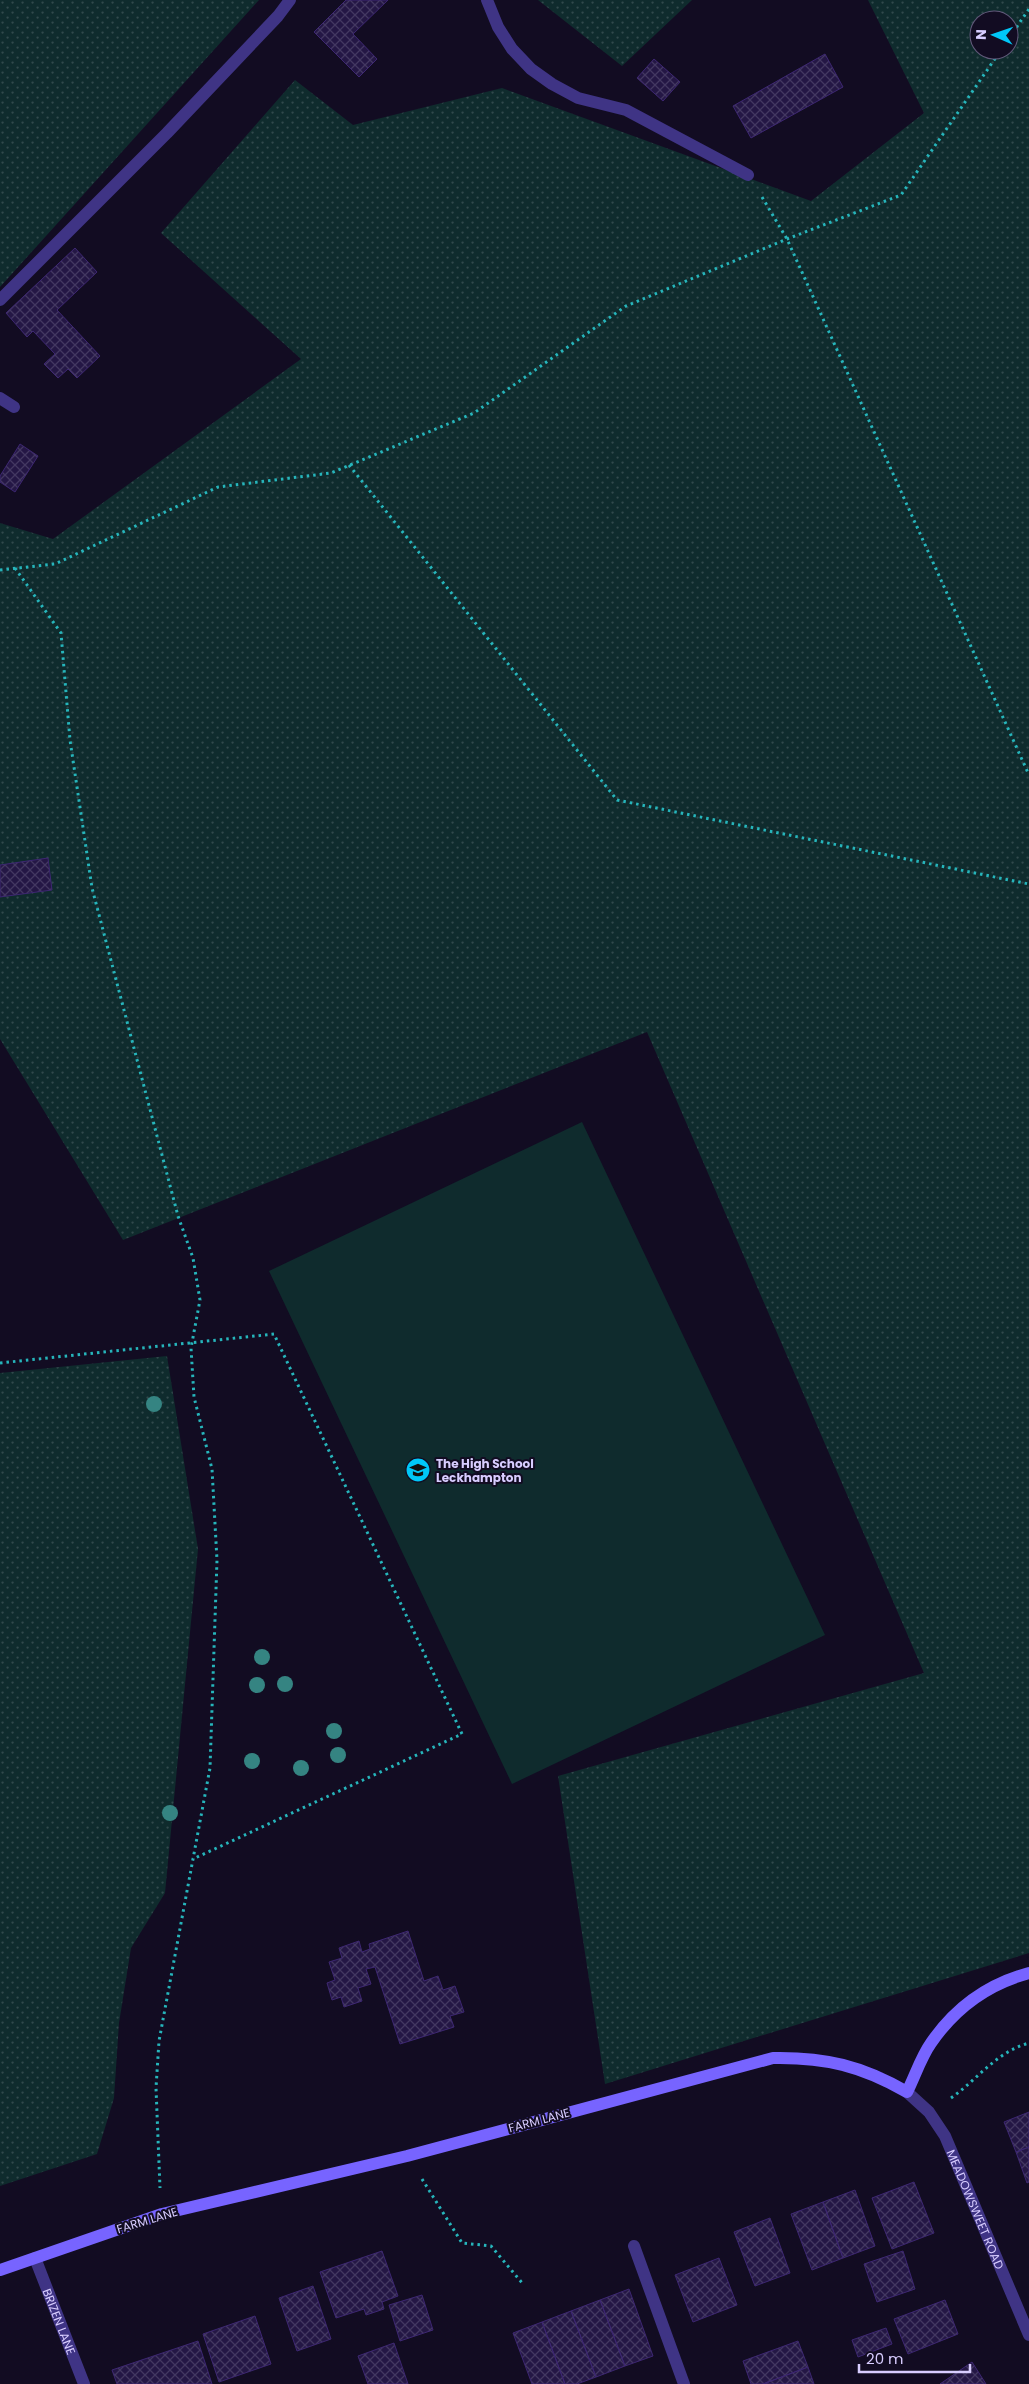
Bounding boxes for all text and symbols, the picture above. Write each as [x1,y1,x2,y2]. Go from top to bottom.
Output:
north arrow [969,10,1019,60]
text: N [971,29,991,40]
place label: The High School Leckhampton [436,1455,534,1486]
school or university icon: The High School Leckhampton [405,1457,431,1483]
street label: FARM LANE [506,2104,572,2136]
street label: MEADOWSWEET ROAD [943,2147,1009,2272]
street label: FARM LANE [114,2203,180,2237]
street label: BRIZEN LANE [39,2286,80,2357]
scale bar [859,2342,970,2374]
text: 20 m [866,2348,904,2369]

